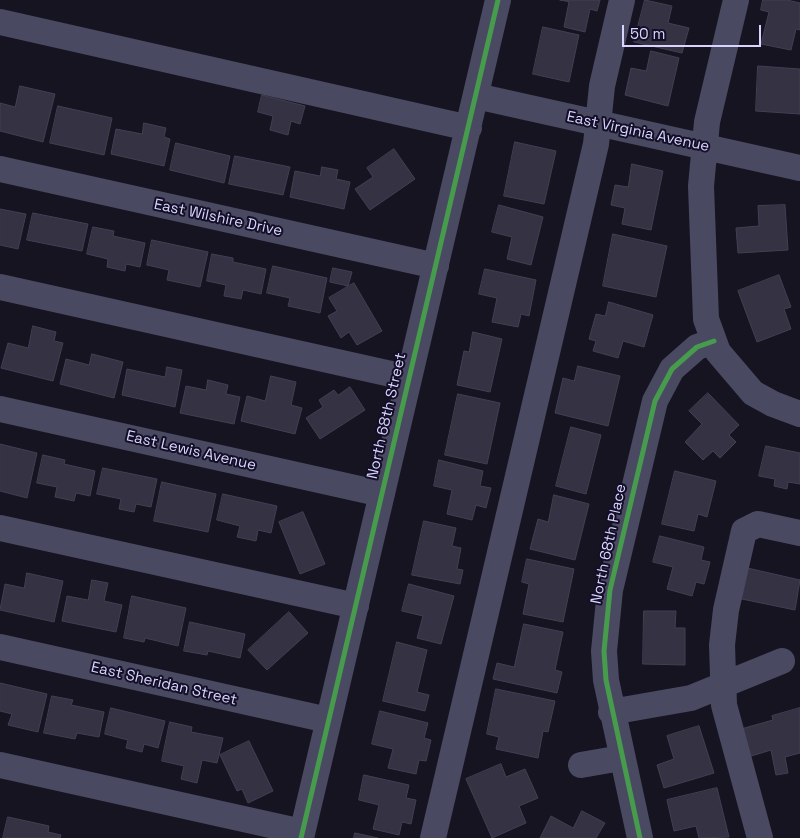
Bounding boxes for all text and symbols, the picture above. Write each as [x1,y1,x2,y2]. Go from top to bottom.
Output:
scale bar [625,15,764,47]
text: 50 m [630,24,665,43]
street label: East Virginia Avenue [565,108,711,156]
street label: East Wilshire Drive [152,196,284,240]
street label: North 68th Street [364,351,410,481]
street label: East Lewis Avenue [124,427,258,475]
street label: North 68th Place [587,482,631,606]
street label: East Sheridan Street [89,658,239,710]

